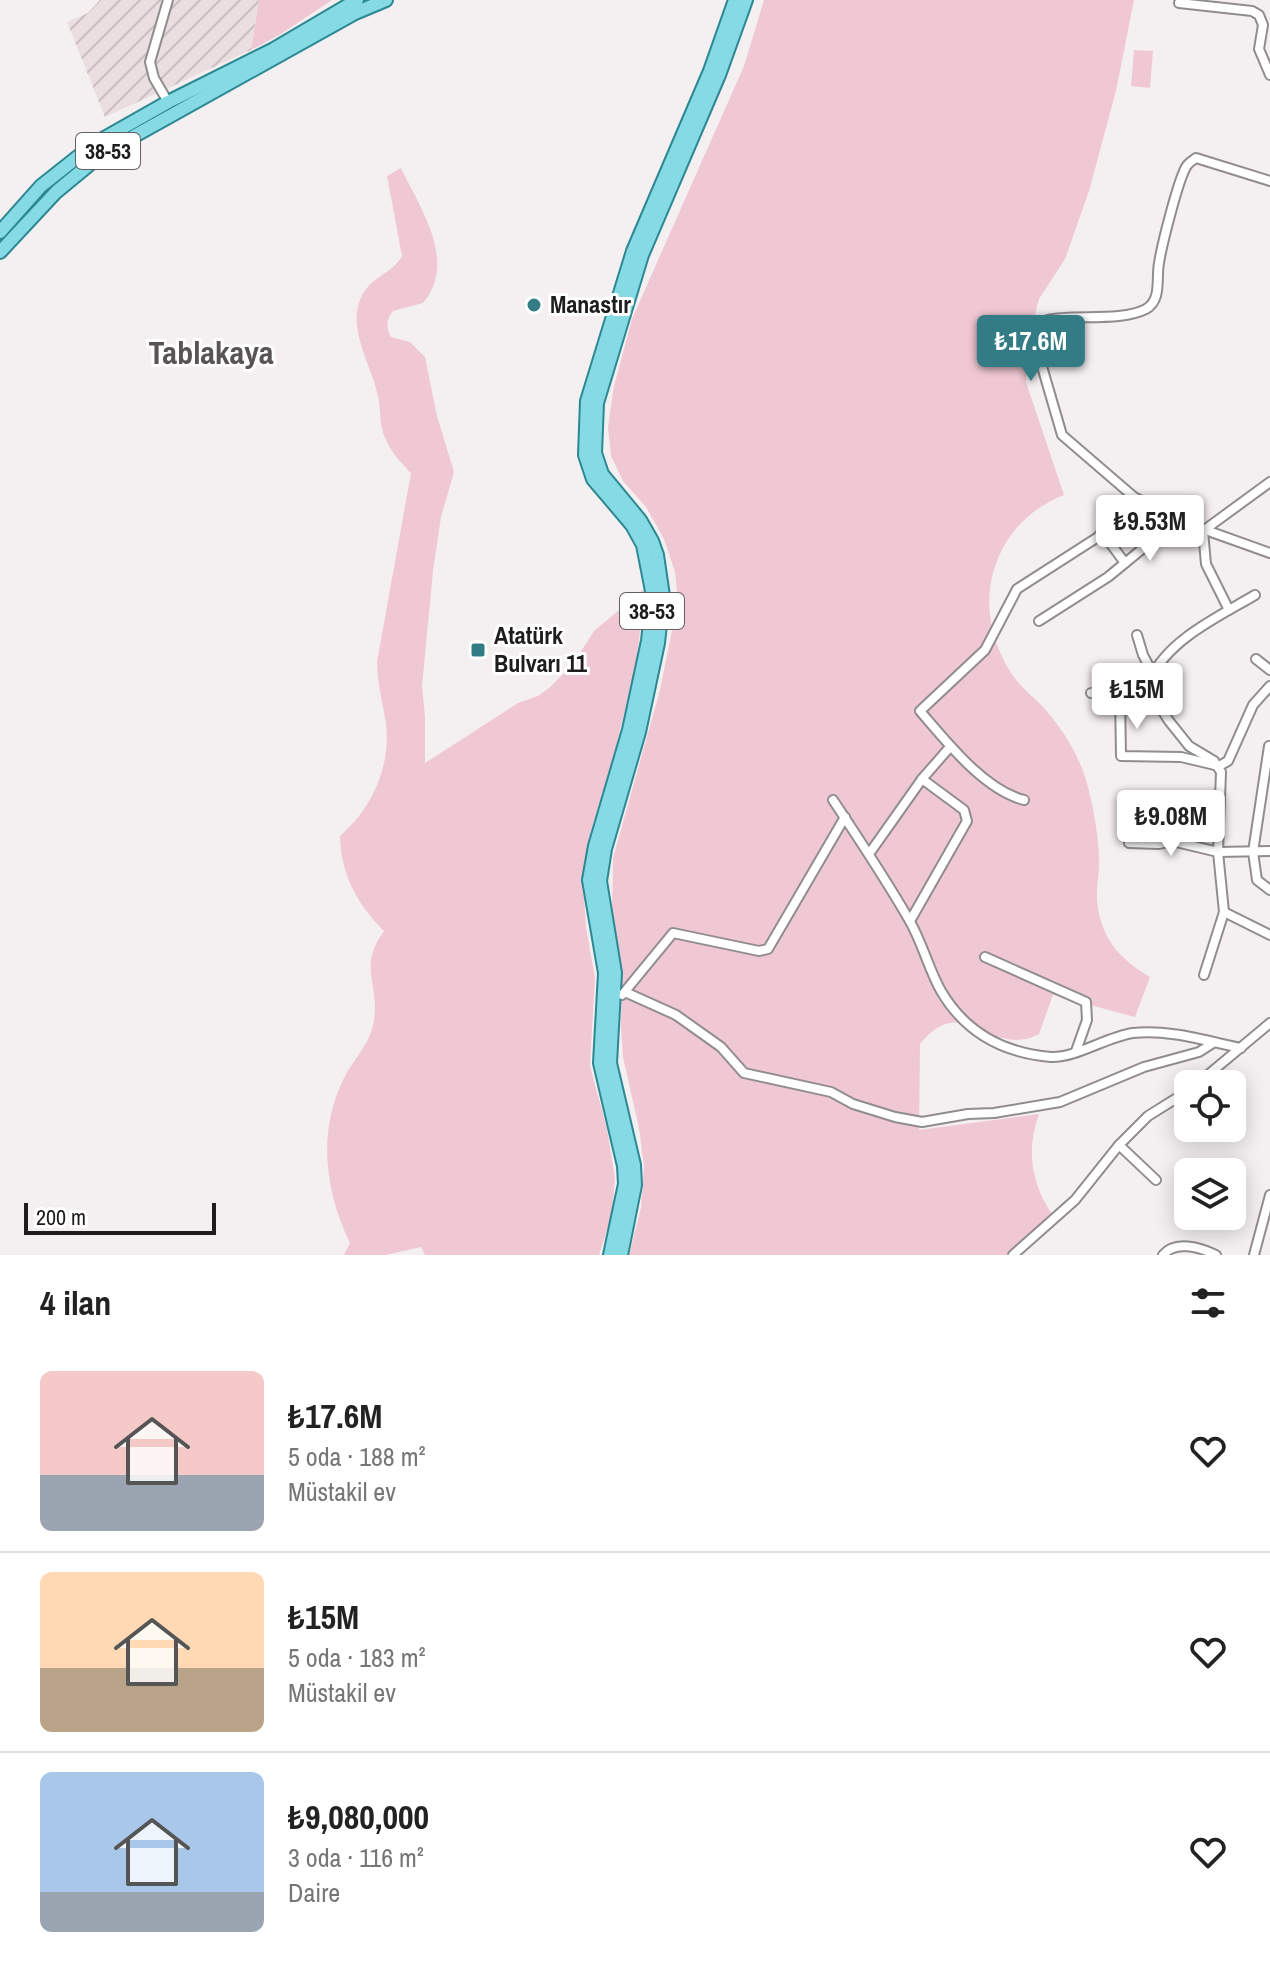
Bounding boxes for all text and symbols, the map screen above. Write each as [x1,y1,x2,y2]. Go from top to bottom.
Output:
road number: 38-53 [76,133,140,169]
place label: Manastır [550,288,631,320]
marker: Manastır [525,296,543,314]
pin: ₺17.6M [966,315,1096,383]
text: ₺17.6M [995,323,1067,358]
district label: Tablakaya [149,331,274,374]
pin: ₺9.53M [1085,495,1215,563]
text: ₺9.53M [1114,503,1186,538]
road number: 38-53 [620,593,684,629]
place label: Atatürk Bulvarı 11 [494,619,587,679]
marker: Atatürk Bulvarı 11 [469,641,487,659]
pin: ₺15M [1090,663,1184,731]
text: ₺15M [1110,671,1164,706]
pin: ₺9.08M [1106,790,1236,858]
text: ₺9.08M [1135,798,1207,833]
map controls [1174,1070,1246,1230]
button: locate [1174,1070,1246,1142]
button: layers [1174,1158,1246,1230]
scale bar [24,1199,216,1235]
text: 200 m [36,1202,86,1232]
text: 4 ilan [40,1280,111,1326]
icon: filters [1186,1281,1230,1325]
text: ₺17.6M [288,1393,383,1439]
icon: home [104,1403,200,1499]
icon: heart [1186,1429,1230,1473]
text: 5 oda · 188 m² [288,1439,426,1474]
text: Müstakil ev [288,1474,396,1509]
text: ₺15M [288,1594,359,1640]
icon: home [104,1604,200,1700]
icon: heart [1186,1630,1230,1674]
text: 5 oda · 183 m² [288,1640,426,1675]
text: Müstakil ev [288,1675,396,1710]
text: ₺9,080,000 [288,1794,429,1840]
icon: home [104,1804,200,1900]
icon: heart [1186,1830,1230,1874]
text: 3 oda · 116 m² [288,1840,424,1875]
text: Daire [288,1875,340,1910]

